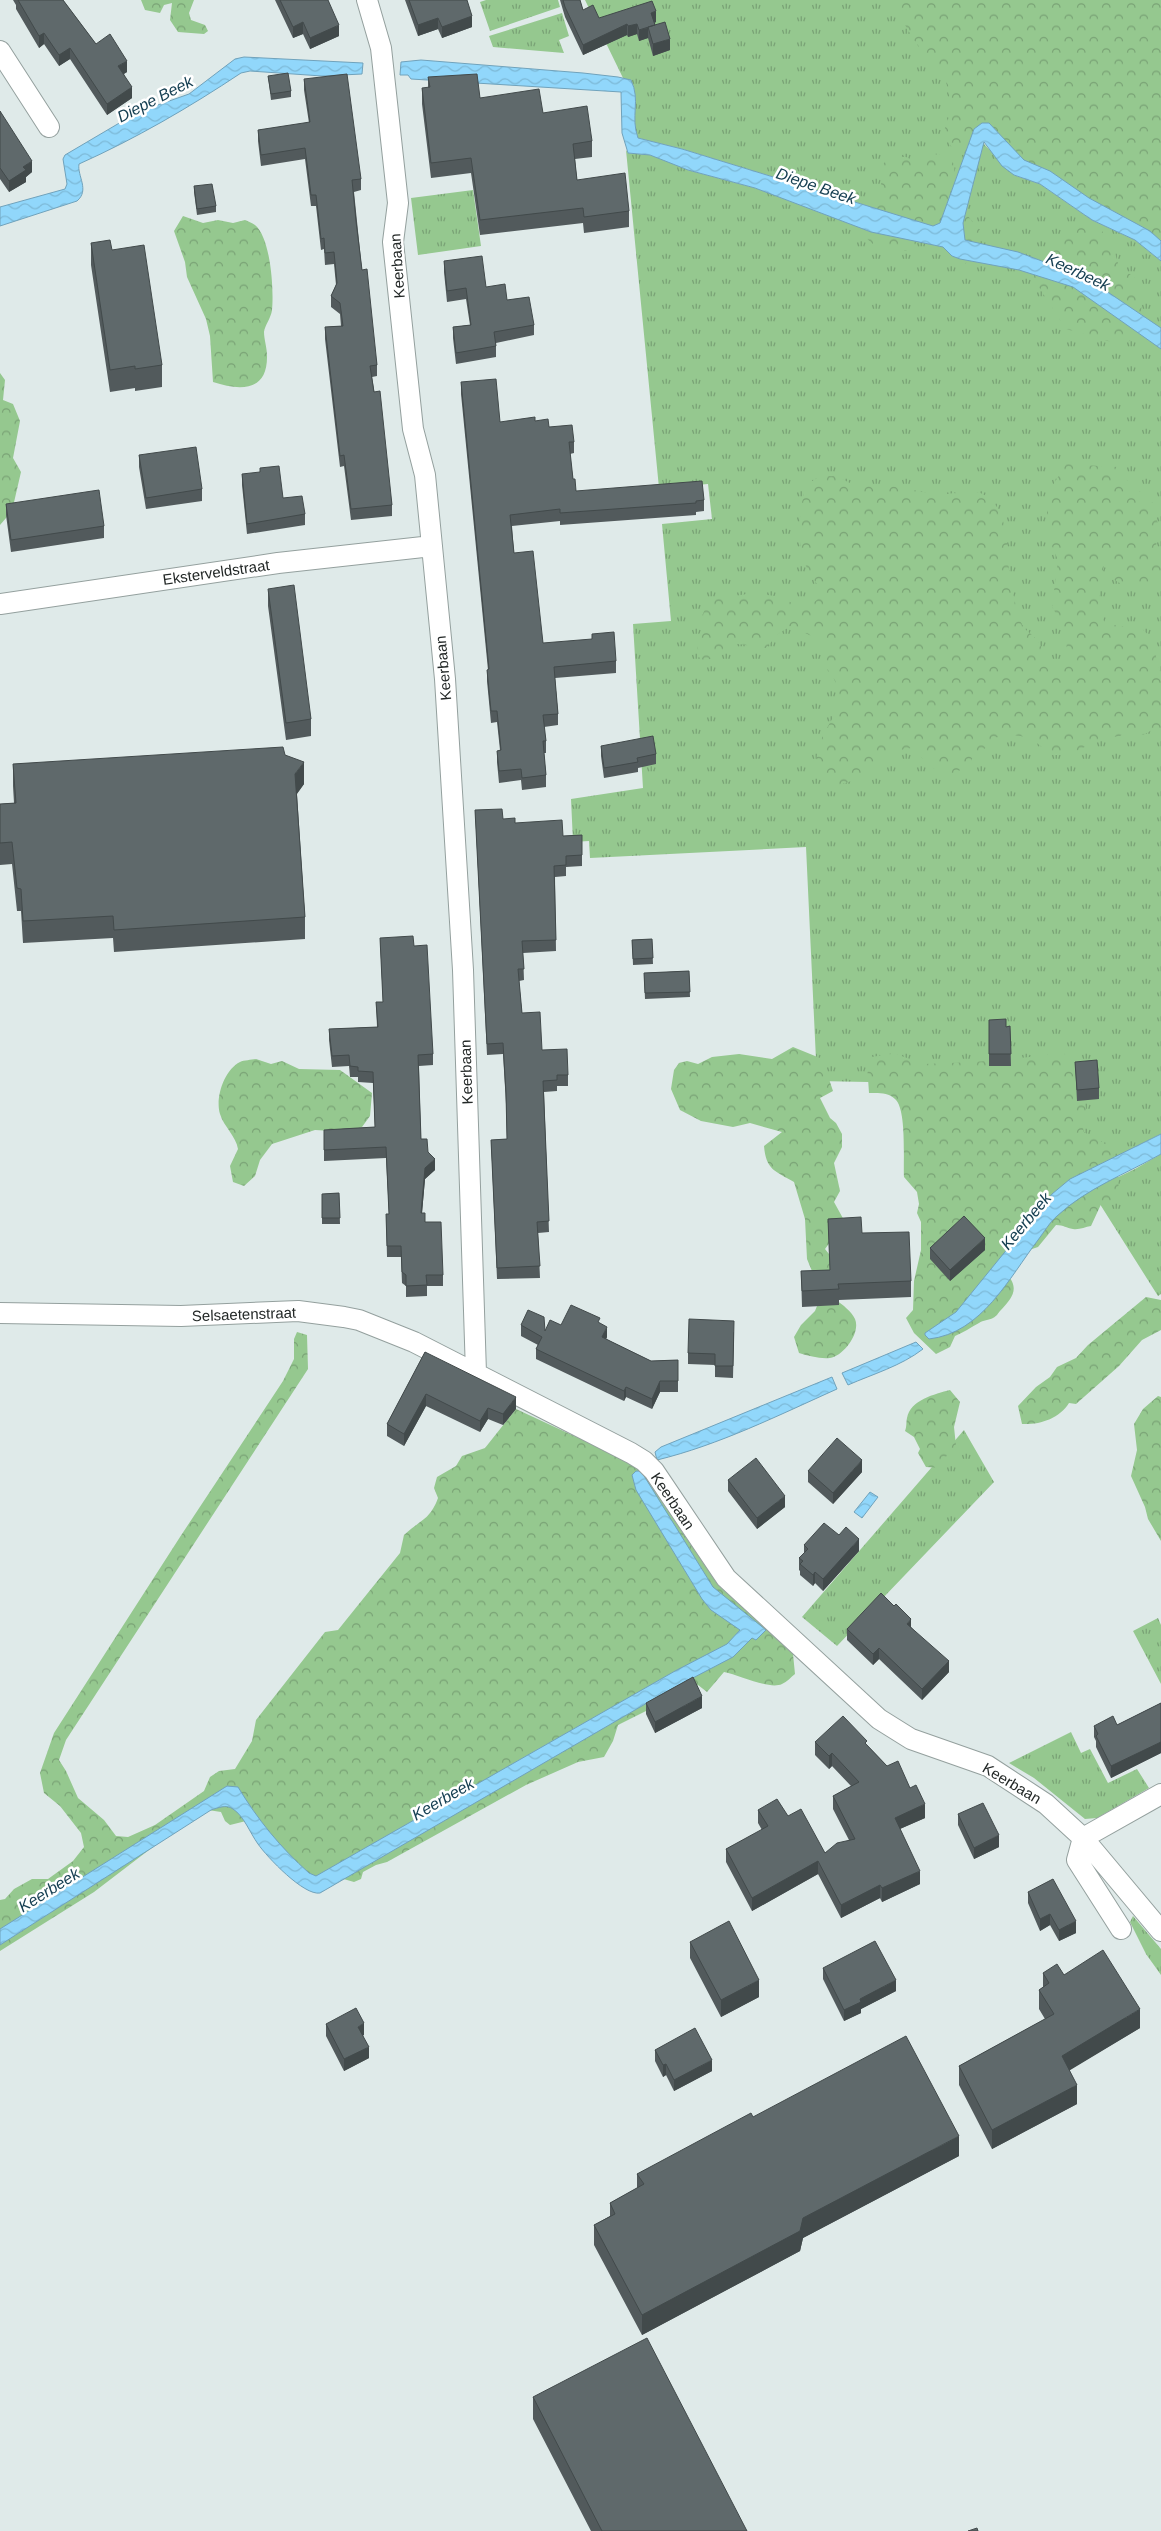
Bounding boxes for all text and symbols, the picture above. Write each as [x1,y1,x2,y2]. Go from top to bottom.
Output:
water label: Diepe Beek [114,72,197,125]
water label: Diepe Beek [774,164,859,208]
street label: Keerbaan [386,233,408,299]
water label: Keerbeek [1043,250,1114,295]
street label: Eksterveldstraat [162,556,271,588]
street label: Keerbaan [432,635,454,701]
street label: Keerbaan [456,1039,476,1105]
water label: Keerbeek [997,1189,1055,1253]
street label: Selsaetenstraat [192,1304,297,1324]
street label: Keerbaan [648,1469,698,1533]
street label: Keerbaan [980,1759,1044,1807]
water label: Keerbeek [409,1774,478,1823]
water label: Keerbeek [15,1864,83,1915]

